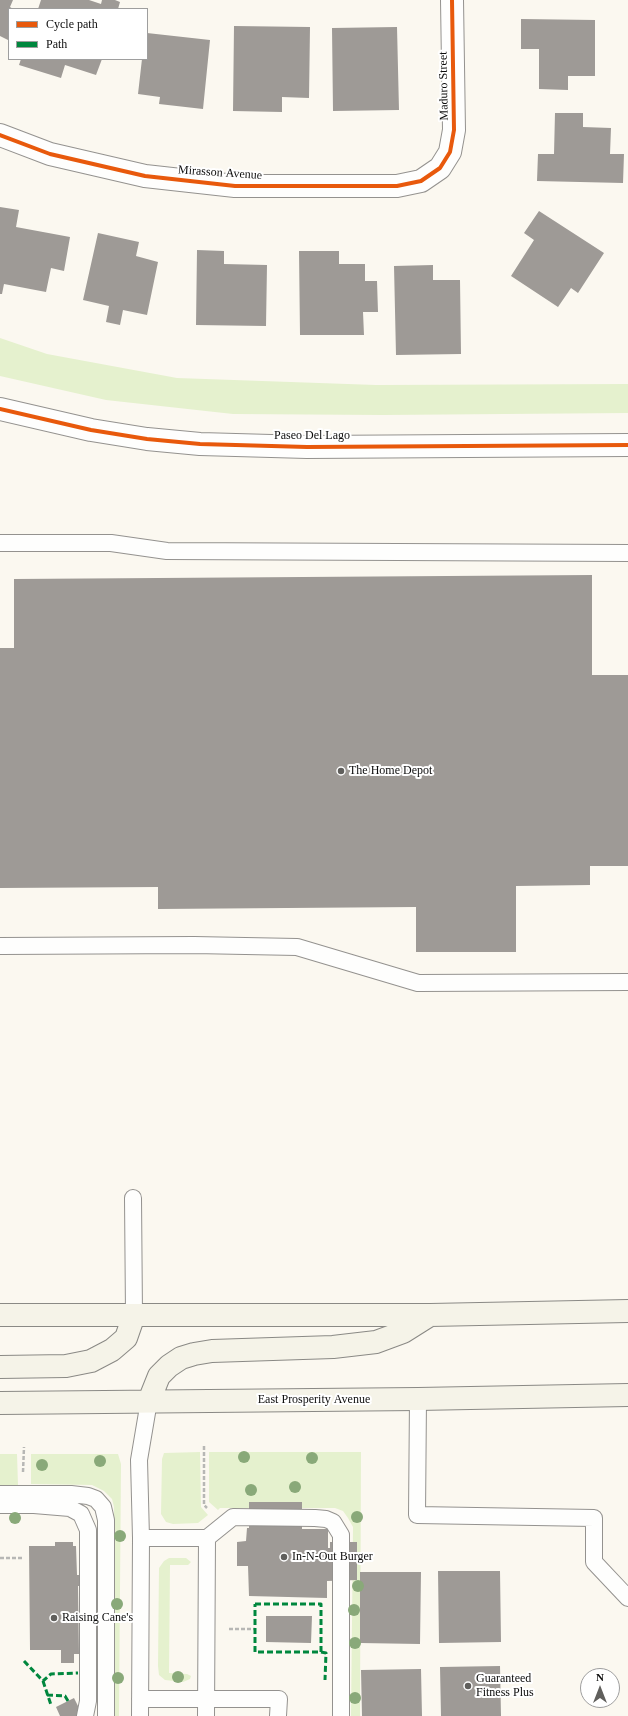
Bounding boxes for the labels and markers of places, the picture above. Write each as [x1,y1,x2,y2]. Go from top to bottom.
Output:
place label: The Home Depot [349,764,432,778]
marker: The Home Depot [336,766,346,776]
place label: In-N-Out Burger [292,1550,373,1564]
marker: In-N-Out Burger [279,1552,289,1562]
place label: Raising Cane's [62,1611,133,1625]
marker: Raising Cane's [49,1613,59,1623]
place label: Guaranteed Fitness Plus [476,1672,534,1700]
marker: Guaranteed Fitness Plus [463,1681,473,1691]

